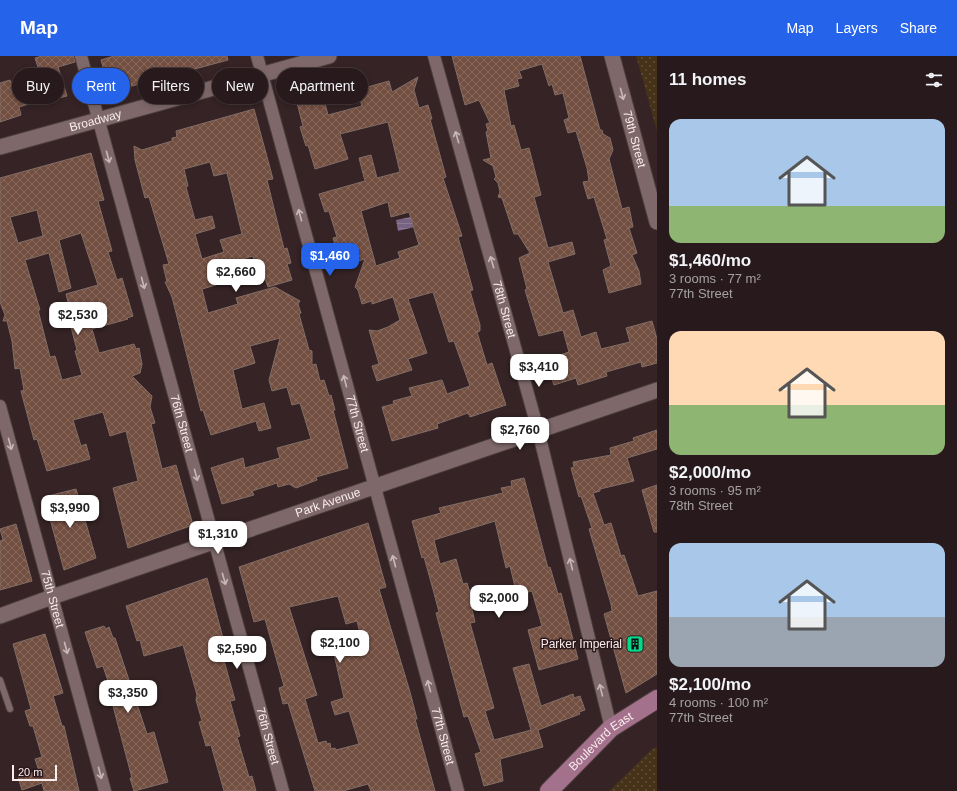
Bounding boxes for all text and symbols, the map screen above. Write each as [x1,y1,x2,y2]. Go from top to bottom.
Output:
text: Map [20,17,58,38]
text: Map [786,20,814,36]
text: Layers [836,20,878,36]
text: Share [900,20,937,36]
chip: Buy [12,68,64,104]
chip: Rent [72,68,130,104]
chip: Filters [138,68,204,104]
chip: New [212,68,268,104]
chip: Apartment [276,68,368,104]
icon: filters [923,69,945,91]
text: 11 homes [669,70,747,89]
one-way arrow [619,87,626,100]
street label: Broadway [68,107,123,134]
street label: 79th Street [620,109,649,170]
one-way arrow [453,131,460,144]
icon: home [771,145,843,217]
one-way arrow [105,150,113,163]
one-way arrow [296,209,304,222]
pin: $1,460 [297,243,363,277]
text: $1,460 [310,248,350,263]
text: $1,460/mo [669,251,751,270]
one-way arrow [488,256,495,269]
pin: $2,660 [203,259,269,293]
text: $2,660 [216,264,256,279]
text: 3 rooms · 77 m² [669,271,761,286]
one-way arrow [140,276,147,289]
street label: 78th Street [490,279,519,340]
text: 77th Street [669,286,733,301]
pin: $2,530 [45,302,111,336]
text: $2,530 [58,307,98,322]
pin: $3,410 [506,354,572,388]
icon: home [771,357,843,429]
text: $3,410 [519,359,559,374]
one-way arrow [341,375,349,388]
street label: 76th Street [167,393,197,454]
street label: 77th Street [343,393,372,454]
pin: $2,760 [487,417,553,451]
text: $2,760 [500,422,540,437]
one-way arrow [7,437,14,450]
text: $2,000/mo [669,463,751,482]
one-way arrow [193,469,200,482]
text: 3 rooms · 95 m² [669,483,761,498]
street label: Park Avenue [294,485,363,520]
pin: $3,990 [37,495,103,529]
text: 78th Street [669,498,733,513]
text: $3,990 [50,500,90,515]
pin: $1,310 [185,521,251,555]
text: $1,310 [198,526,238,541]
one-way arrow [390,554,397,567]
one-way arrow [566,558,574,571]
street label: 75th Street [38,569,67,630]
icon: home [771,569,843,641]
one-way arrow [221,573,228,586]
pin: $2,000 [466,585,532,619]
text: $2,000 [479,590,519,605]
pin: $2,100 [307,630,373,664]
building icon: Parker Imperial [625,634,645,654]
text: $2,100 [320,635,360,650]
pin: $2,590 [204,636,270,670]
place label: Parker Imperial [541,637,622,651]
one-way arrow [63,641,70,654]
text: $2,590 [217,641,257,656]
text: $2,100/mo [669,675,751,694]
pin: $3,350 [95,680,161,714]
one-way arrow [425,680,432,693]
one-way arrow [597,684,605,697]
text: $3,350 [108,685,148,700]
text: 4 rooms · 100 m² [669,695,768,710]
street label: 76th Street [253,706,283,767]
street label: 77th Street [428,706,458,767]
street label: Boulevard East [566,709,636,774]
text: 77th Street [669,710,733,725]
scale bar [12,763,57,782]
text: 20 m [18,766,42,778]
one-way arrow [97,767,104,780]

